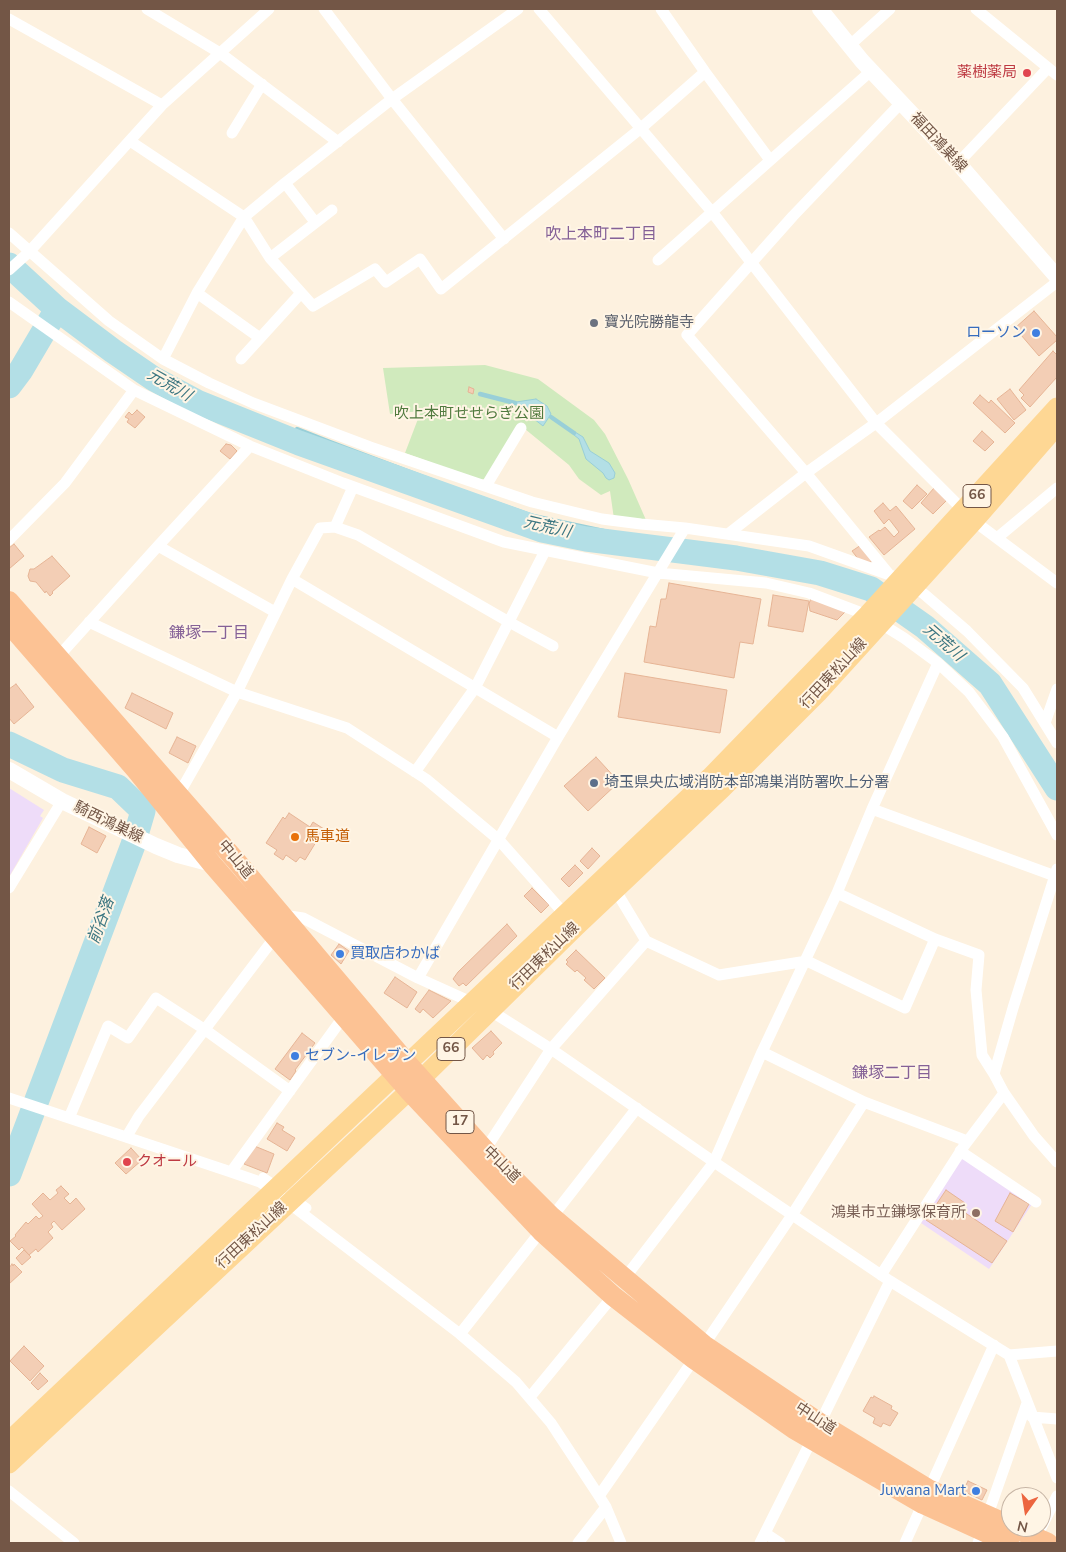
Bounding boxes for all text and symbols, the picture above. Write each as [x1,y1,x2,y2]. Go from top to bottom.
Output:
place label: 薬樹薬局 [957,64,1017,82]
marker: 薬樹薬局 [1021,67,1033,79]
street label: 福田鴻巣線 [906,109,970,177]
district label: 吹上本町二丁目 [545,225,657,245]
place label: 寶光院勝龍寺 [604,314,694,332]
marker: 寶光院勝龍寺 [588,317,600,329]
place label: ローソン [966,324,1026,342]
marker: ローソン [1030,327,1042,339]
water label: 元荒川 [143,366,195,406]
park label: 吹上本町せせらぎ公園 [394,405,544,423]
road number: 66 [963,484,991,508]
water label: 元荒川 [521,513,573,543]
water label: 元荒川 [919,620,967,666]
district label: 鎌塚一丁目 [169,624,249,644]
street label: 行田東松山線 [797,635,871,713]
place label: 埼玉県央広域消防本部鴻巣消防署吹上分署 [604,774,889,792]
marker: 埼玉県央広域消防本部鴻巣消防署吹上分署 [588,777,600,789]
street label: 騎西鴻巣線 [70,798,146,848]
place label: 馬車道 [305,828,350,846]
marker: 馬車道 [289,831,301,843]
street label: 中山道 [214,837,256,883]
water label: 前谷落 [85,895,119,947]
street label: 行田東松山線 [506,919,584,995]
place label: 買取店わかば [350,945,440,963]
marker: 買取店わかば [334,948,346,960]
road number: 66 [437,1038,465,1060]
place label: セブン-イレブン [305,1047,416,1065]
marker: セブン-イレブン [289,1050,301,1062]
district label: 鎌塚二丁目 [852,1064,932,1084]
road number: 17 [446,1110,474,1134]
street label: 中山道 [479,1143,523,1187]
place label: クオール [137,1153,197,1171]
marker: クオール [121,1156,133,1168]
street label: 行田東松山線 [213,1199,291,1273]
place label: 鴻巣市立鎌塚保育所 [831,1204,966,1222]
marker: 鴻巣市立鎌塚保育所 [970,1207,982,1219]
street label: 中山道 [791,1399,839,1439]
place label: Juwana Mart [880,1482,966,1500]
marker: Juwana Mart [970,1485,982,1497]
north arrow [1001,1487,1051,1537]
text: N [1016,1516,1030,1537]

